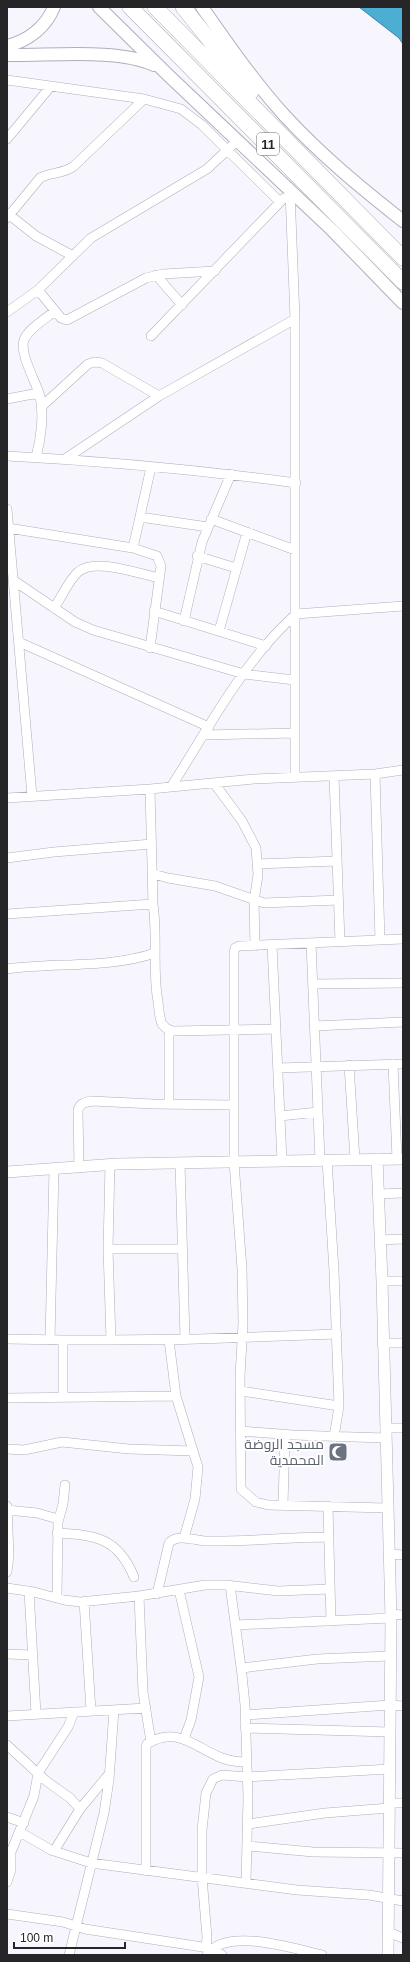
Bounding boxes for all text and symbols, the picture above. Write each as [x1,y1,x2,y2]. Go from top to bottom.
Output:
road number: 11 [257,133,279,155]
place label: مسجد الروضة المحمدية [244,1436,324,1468]
mosque icon: مسجد الروضة المحمدية [327,1441,349,1463]
scale bar [14,1924,125,1950]
text: 100 m [20,1931,53,1945]

